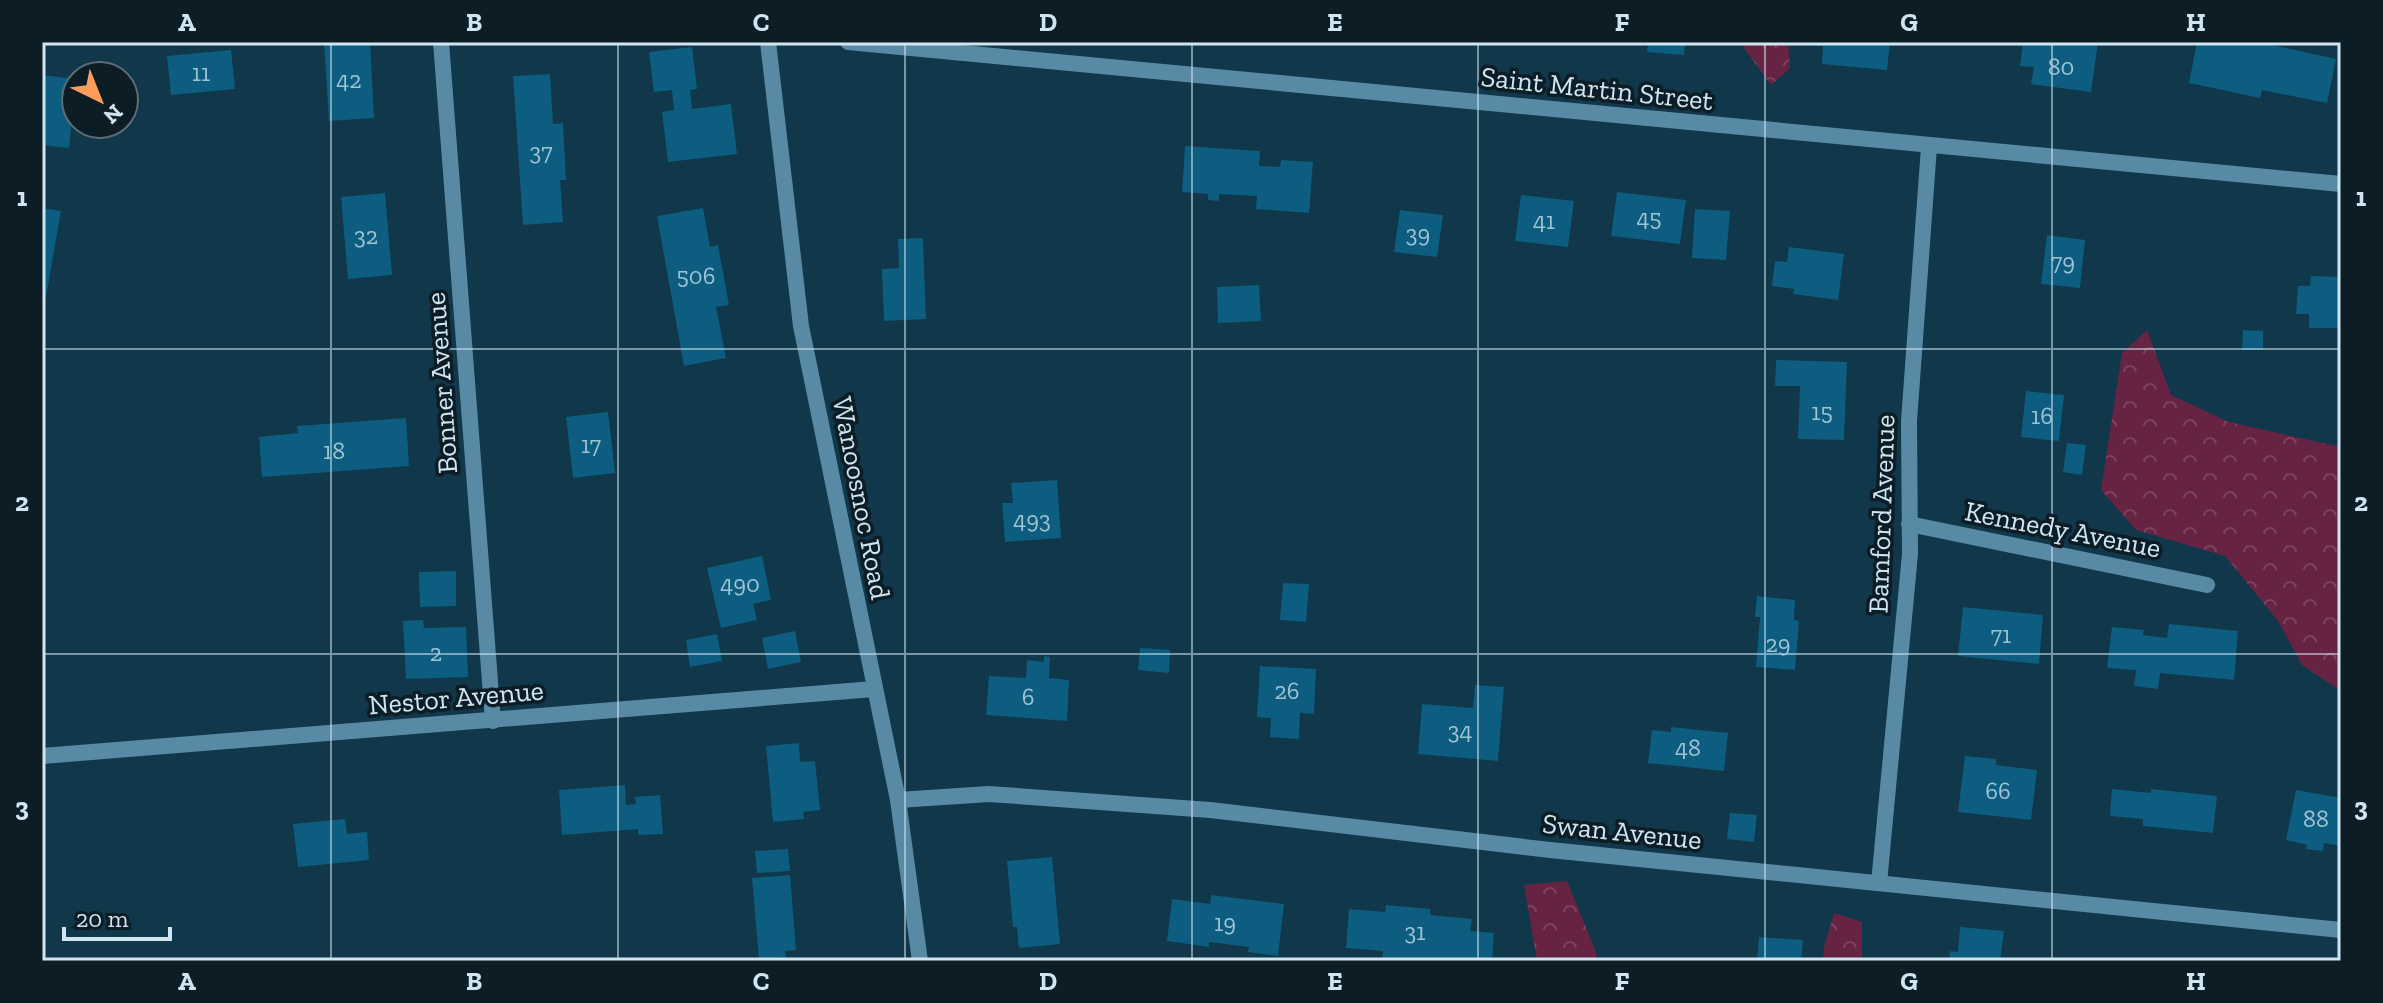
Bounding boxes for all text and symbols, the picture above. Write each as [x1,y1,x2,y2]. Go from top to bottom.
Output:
text: A [178,6,196,38]
text: B [466,6,482,38]
text: C [753,6,769,38]
text: D [1039,6,1057,38]
text: E [1327,6,1343,38]
text: F [1615,6,1630,38]
text: G [1900,6,1918,38]
text: H [2186,6,2206,38]
house number: 80 [2048,52,2074,81]
house number: 11 [192,58,210,87]
north arrow [60,60,140,140]
street label: Saint Martin Street [1479,60,1715,117]
house number: 42 [336,65,362,94]
text: N [98,99,129,130]
house number: 37 [529,137,553,166]
text: 1 [17,181,28,213]
text: 1 [2356,181,2367,213]
house number: 45 [1636,203,1662,232]
house number: 41 [1533,206,1555,235]
house number: 39 [1406,219,1430,248]
house number: 32 [354,221,378,250]
house number: 79 [2051,247,2075,276]
house number: 506 [677,261,715,290]
street label: Bonner Avenue [419,291,464,475]
street label: Wanoosnoc Road [826,394,897,602]
house number: 15 [1811,397,1833,426]
house number: 16 [2031,401,2053,430]
street label: Bamford Avenue [1862,414,1901,614]
house number: 17 [581,430,601,459]
house number: 18 [323,436,345,465]
text: 2 [15,486,29,518]
text: 2 [2354,486,2368,518]
street label: Kennedy Avenue [1962,494,2164,565]
house number: 493 [1013,505,1051,534]
house number: 490 [720,569,760,598]
house number: 71 [1991,620,2011,649]
house number: 29 [1765,629,1791,658]
house number: 2 [430,638,442,667]
street label: Nestor Avenue [367,673,545,722]
house number: 26 [1274,676,1300,705]
house number: 6 [1022,682,1034,711]
house number: 34 [1448,716,1472,745]
house number: 48 [1675,733,1701,762]
house number: 66 [1985,776,2011,805]
text: 3 [15,791,29,823]
text: 3 [2354,791,2368,823]
house number: 88 [2303,804,2329,833]
street label: Swan Avenue [1541,807,1703,856]
scale bar [64,891,170,941]
text: 20 m [76,904,129,933]
house number: 19 [1214,908,1236,937]
house number: 31 [1405,917,1425,946]
text: A [178,965,196,997]
text: B [466,965,482,997]
text: C [753,965,769,997]
text: D [1039,965,1057,997]
text: E [1327,965,1343,997]
text: F [1615,965,1630,997]
text: G [1900,965,1918,997]
text: H [2186,965,2206,997]

